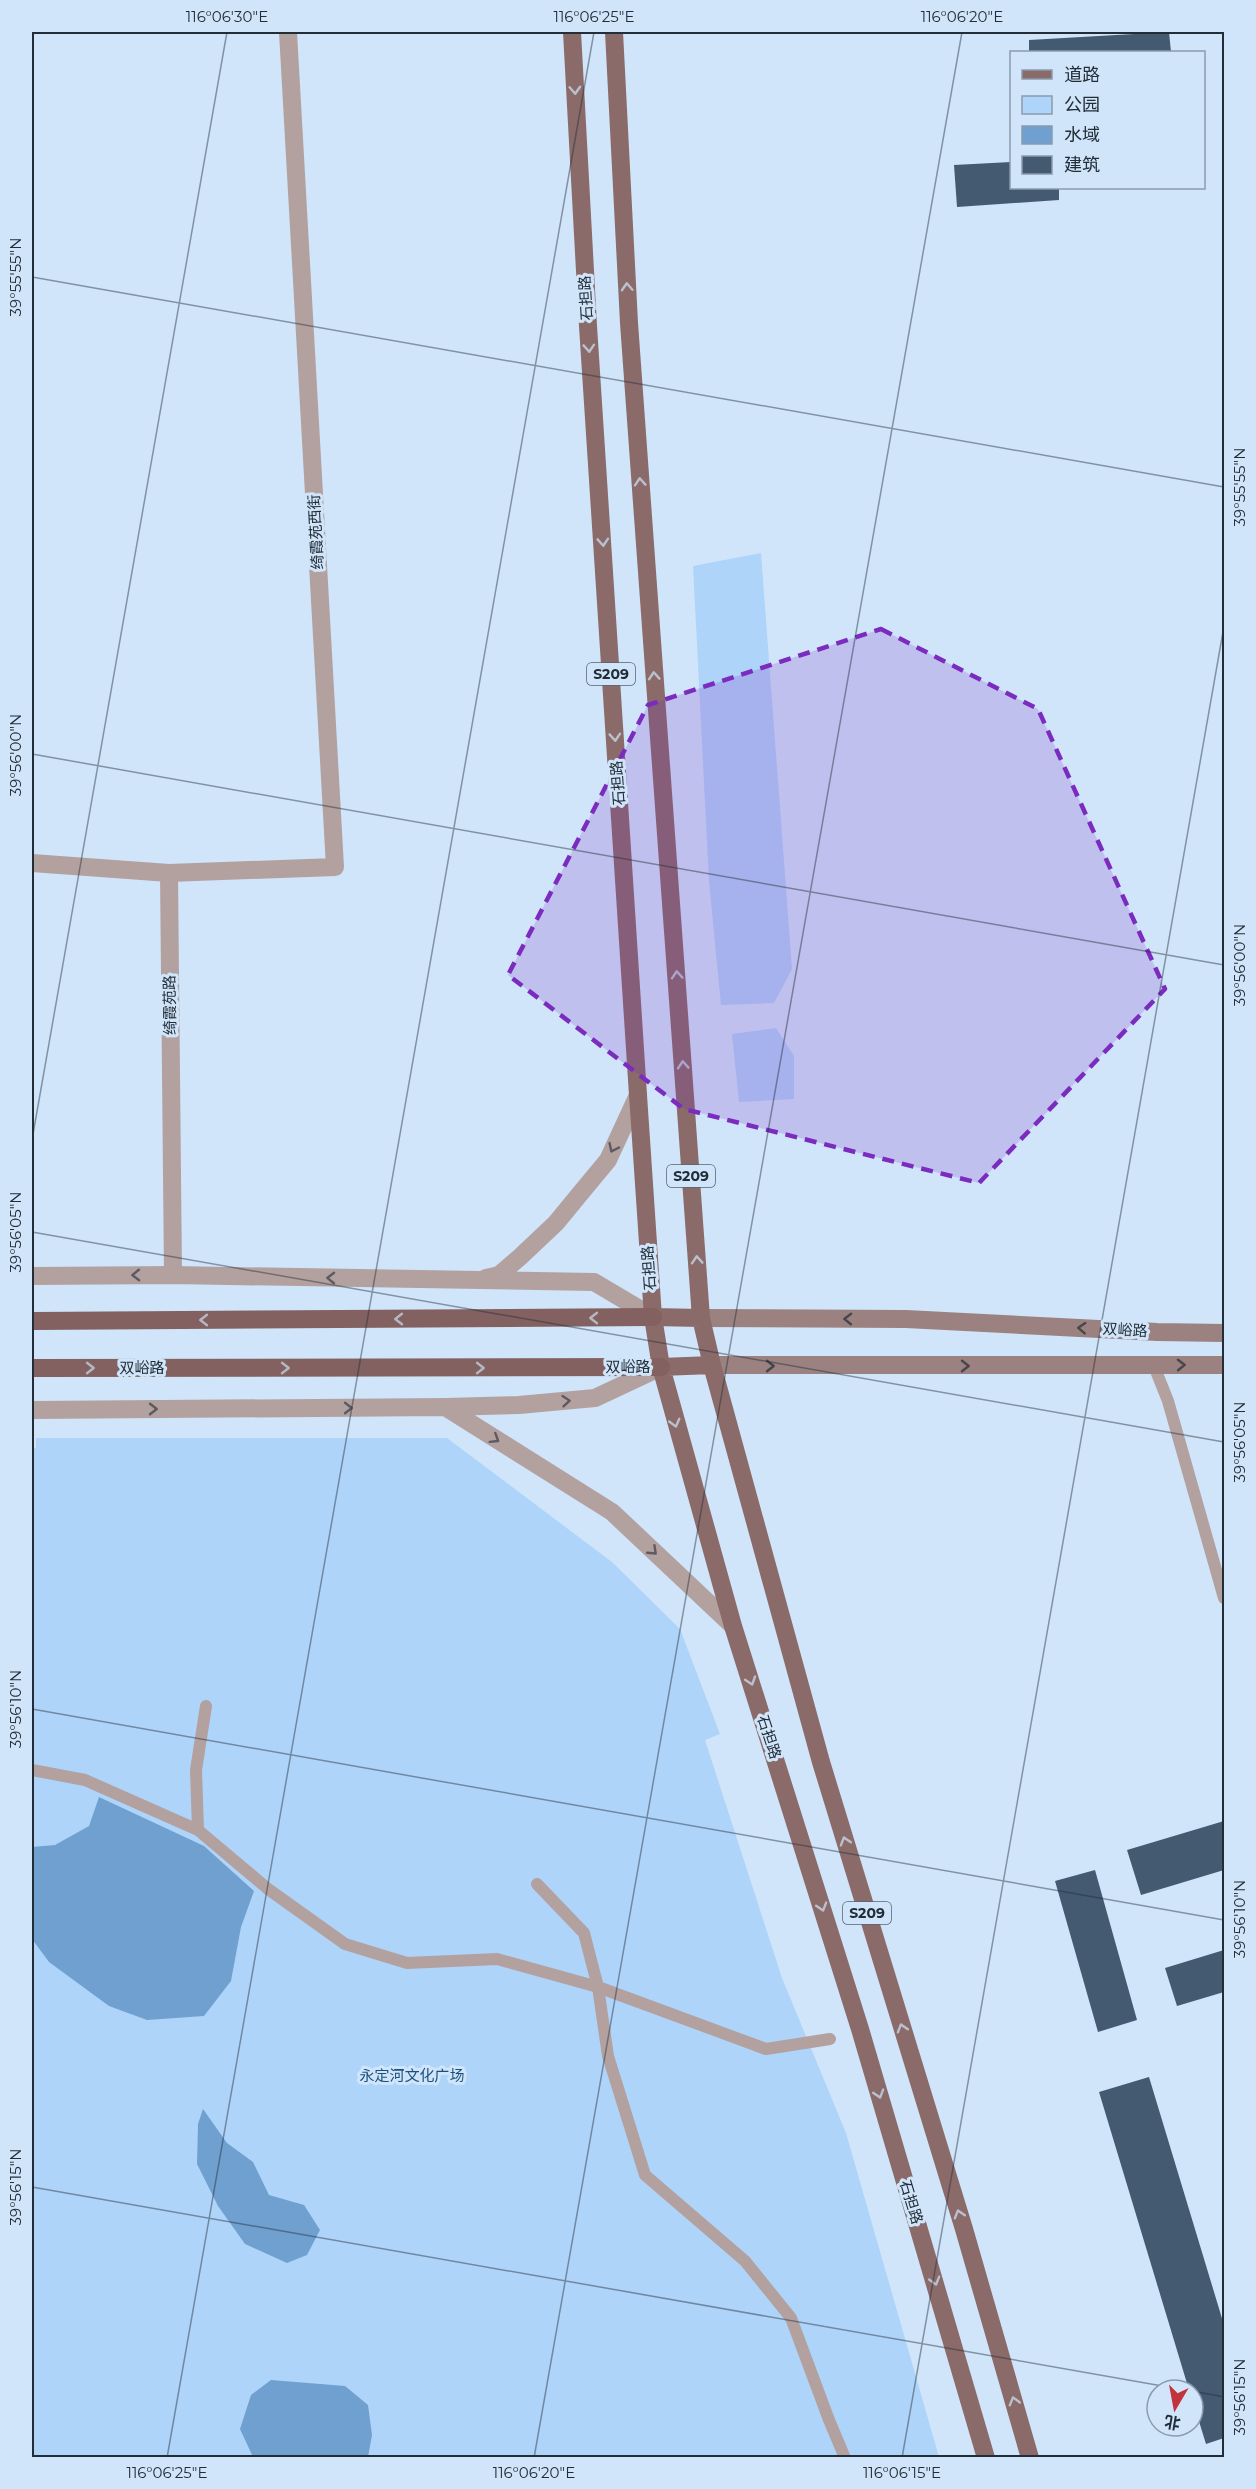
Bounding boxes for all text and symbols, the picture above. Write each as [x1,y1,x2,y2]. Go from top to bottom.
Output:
text: 116°06'30"E [186,7,268,26]
text: 116°06'25"E [554,7,634,26]
text: 116°06'20"E [921,7,1003,26]
legend [1010,51,1205,189]
text: 道路 [1064,64,1100,86]
one-way arrow [569,85,582,94]
text: 公园 [1064,94,1100,116]
text: 水域 [1064,124,1100,146]
text: 建筑 [1064,154,1100,176]
text: 39°55'55"N [6,238,25,316]
street label: 石担路 [575,275,596,321]
one-way arrow [621,282,634,291]
one-way arrow [583,343,596,352]
text: 39°55'55"N [1230,448,1249,526]
one-way arrow [634,477,647,486]
street label: 绮霞苑西街 [304,494,327,570]
one-way arrow [596,538,609,547]
road number: S209 [587,663,635,685]
one-way arrow [647,672,660,681]
text: 39°56'00"N [6,714,25,796]
one-way arrow [609,732,622,741]
street label: 石担路 [606,760,629,806]
text: 39°56'00"N [1230,924,1249,1006]
one-way arrow [670,971,683,980]
street label: 绮霞苑路 [159,975,180,1035]
one-way arrow [677,1061,690,1070]
one-way arrow [609,1142,621,1153]
road number: S209 [667,1165,715,1187]
text: 39°56'05"N [6,1192,25,1272]
street label: 石担路 [637,1245,660,1291]
one-way arrow [691,1255,704,1264]
one-way arrow [131,1269,140,1281]
one-way arrow [326,1271,335,1284]
one-way arrow [590,1312,599,1324]
one-way arrow [395,1313,404,1325]
one-way arrow [843,1313,852,1325]
one-way arrow [200,1314,209,1326]
street label: 双峪路 [1102,1319,1148,1340]
one-way arrow [1078,1322,1087,1335]
street label: 双峪路 [605,1357,651,1376]
street label: 双峪路 [119,1358,165,1377]
one-way arrow [1177,1359,1186,1372]
one-way arrow [766,1360,775,1372]
one-way arrow [961,1360,970,1372]
one-way arrow [85,1362,94,1374]
one-way arrow [280,1362,289,1374]
one-way arrow [475,1362,484,1374]
one-way arrow [562,1395,571,1408]
one-way arrow [343,1402,352,1414]
text: 39°56'05"N [1230,1402,1249,1482]
one-way arrow [148,1403,157,1415]
one-way arrow [668,1418,681,1428]
one-way arrow [488,1431,499,1442]
one-way arrow [646,1544,657,1555]
text: 39°56'10"N [6,1670,25,1748]
one-way arrow [744,1675,756,1686]
street label: 石担路 [753,1713,785,1761]
one-way arrow [840,1836,852,1847]
text: 39°56'10"N [1230,1880,1249,1958]
one-way arrow [815,1901,827,1912]
road number: S209 [843,1902,891,1924]
one-way arrow [897,2023,909,2034]
park label: 永定河文化广场 [359,2066,465,2085]
one-way arrow [872,2088,884,2099]
text: 39°56'15"N [6,2149,25,2225]
street label: 石担路 [896,2178,927,2226]
one-way arrow [954,2209,966,2220]
one-way arrow [928,2275,940,2286]
text: 39°56'15"N [1230,2359,1249,2435]
north arrow [1145,2378,1205,2438]
one-way arrow [1008,2396,1021,2406]
text: 北 [1163,2412,1182,2433]
text: 116°06'25"E [127,2463,207,2482]
text: 116°06'20"E [493,2463,575,2482]
text: 116°06'15"E [863,2463,941,2482]

